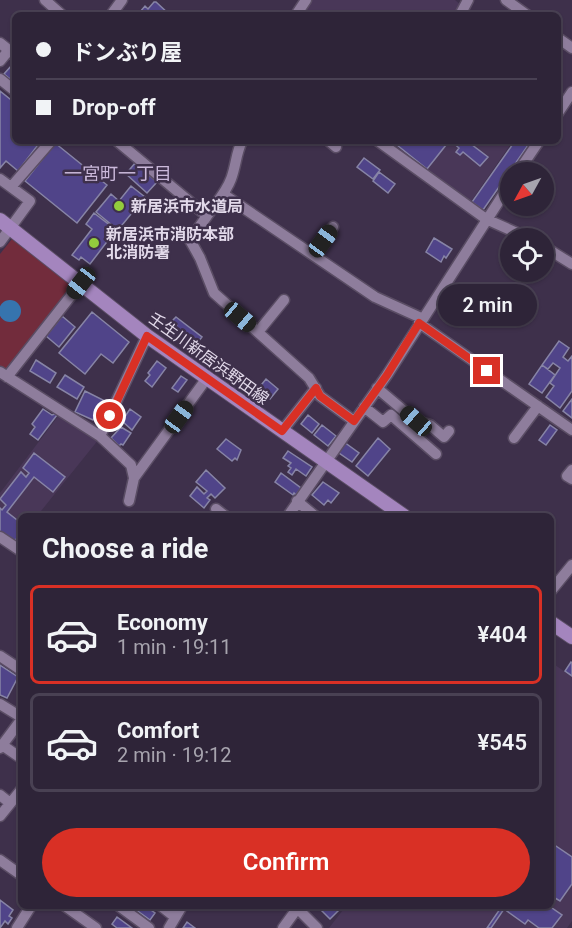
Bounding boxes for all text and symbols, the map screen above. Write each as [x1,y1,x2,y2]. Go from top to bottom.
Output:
text: ドンぶり屋 [72,40,182,65]
text: Drop-off [72,95,156,120]
north arrow [500,162,554,216]
map controls [500,162,554,282]
district label: 一宮町一丁目 [64,163,172,184]
place label: 新居浜市水道局 [131,197,243,216]
marker: 新居浜市水道局 [112,199,126,213]
car [305,221,341,261]
place label: 新居浜市消防本部 北消防署 [106,225,234,262]
button: locate [500,228,554,282]
marker: 新居浜市消防本部 北消防署 [87,236,101,250]
car [63,263,99,303]
callout: 2 min [438,284,536,326]
text: 2 min [462,293,513,317]
car [220,299,260,335]
street label: 壬生川新居浜野田線 [145,308,273,408]
route end [473,357,500,384]
car [161,397,197,437]
route start [96,402,123,429]
car [397,402,435,440]
text: Choose a ride [42,533,208,565]
icon: car [45,608,99,662]
text: Economy [117,610,208,635]
text: ¥404 [478,622,527,647]
text: 1 min · 19:11 [117,635,232,659]
icon: car [45,716,99,770]
text: Comfort [117,718,199,743]
text: ¥545 [478,730,527,755]
text: 2 min · 19:12 [117,743,232,767]
button: Confirm [42,828,530,897]

